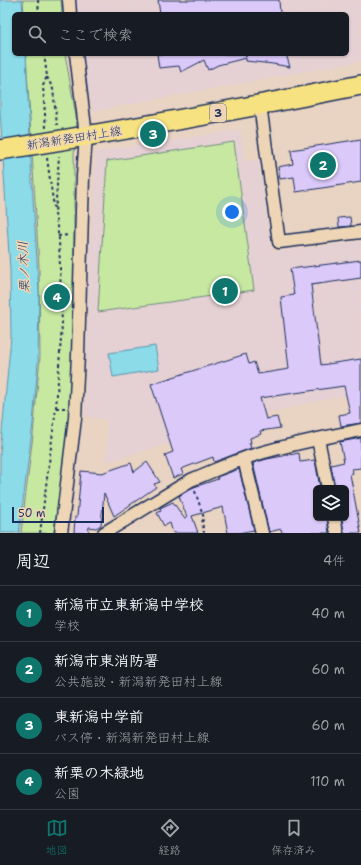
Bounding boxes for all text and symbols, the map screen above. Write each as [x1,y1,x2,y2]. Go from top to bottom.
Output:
search box [12,12,349,56]
icon: search [26,23,48,45]
text: ここで検索 [58,25,133,45]
road number: 3 [210,104,226,122]
pin: 3 [140,119,166,149]
street label: 新潟新発田村上線 [25,123,123,153]
pin: 2 [310,150,336,180]
your location [222,202,242,222]
water label: 栗ノ木川 [14,241,33,293]
pin: 1 [212,276,238,306]
pin: 4 [44,282,70,312]
map controls [313,485,349,521]
button: layers [313,485,349,521]
scale bar [12,505,104,524]
text: 50 m [18,506,46,521]
text: 周辺 [16,550,50,572]
text: 4件 [323,552,345,569]
text: 新潟市立東新潟中学校 [54,595,204,615]
text: 1 [26,605,32,622]
text: 40 m [311,605,345,622]
text: 学校 [54,617,80,634]
text: 新潟市東消防署 [54,651,159,671]
text: 2 [24,661,34,678]
text: 60 m [312,661,345,678]
text: 公共施設 · 新潟新発田村上線 [54,673,223,690]
text: 東新潟中学前 [54,707,144,727]
text: 3 [24,717,34,734]
text: 60 m [312,717,345,734]
text: バス停 · 新潟新発田村上線 [54,729,210,746]
text: 新栗の木緑地 [54,763,144,783]
text: 4 [24,773,34,790]
text: 110 m [310,773,345,790]
text: 公園 [54,785,80,802]
tab: 地図 [46,817,68,858]
tab: 経路 [159,817,181,858]
tab: 保存済み [272,817,316,858]

